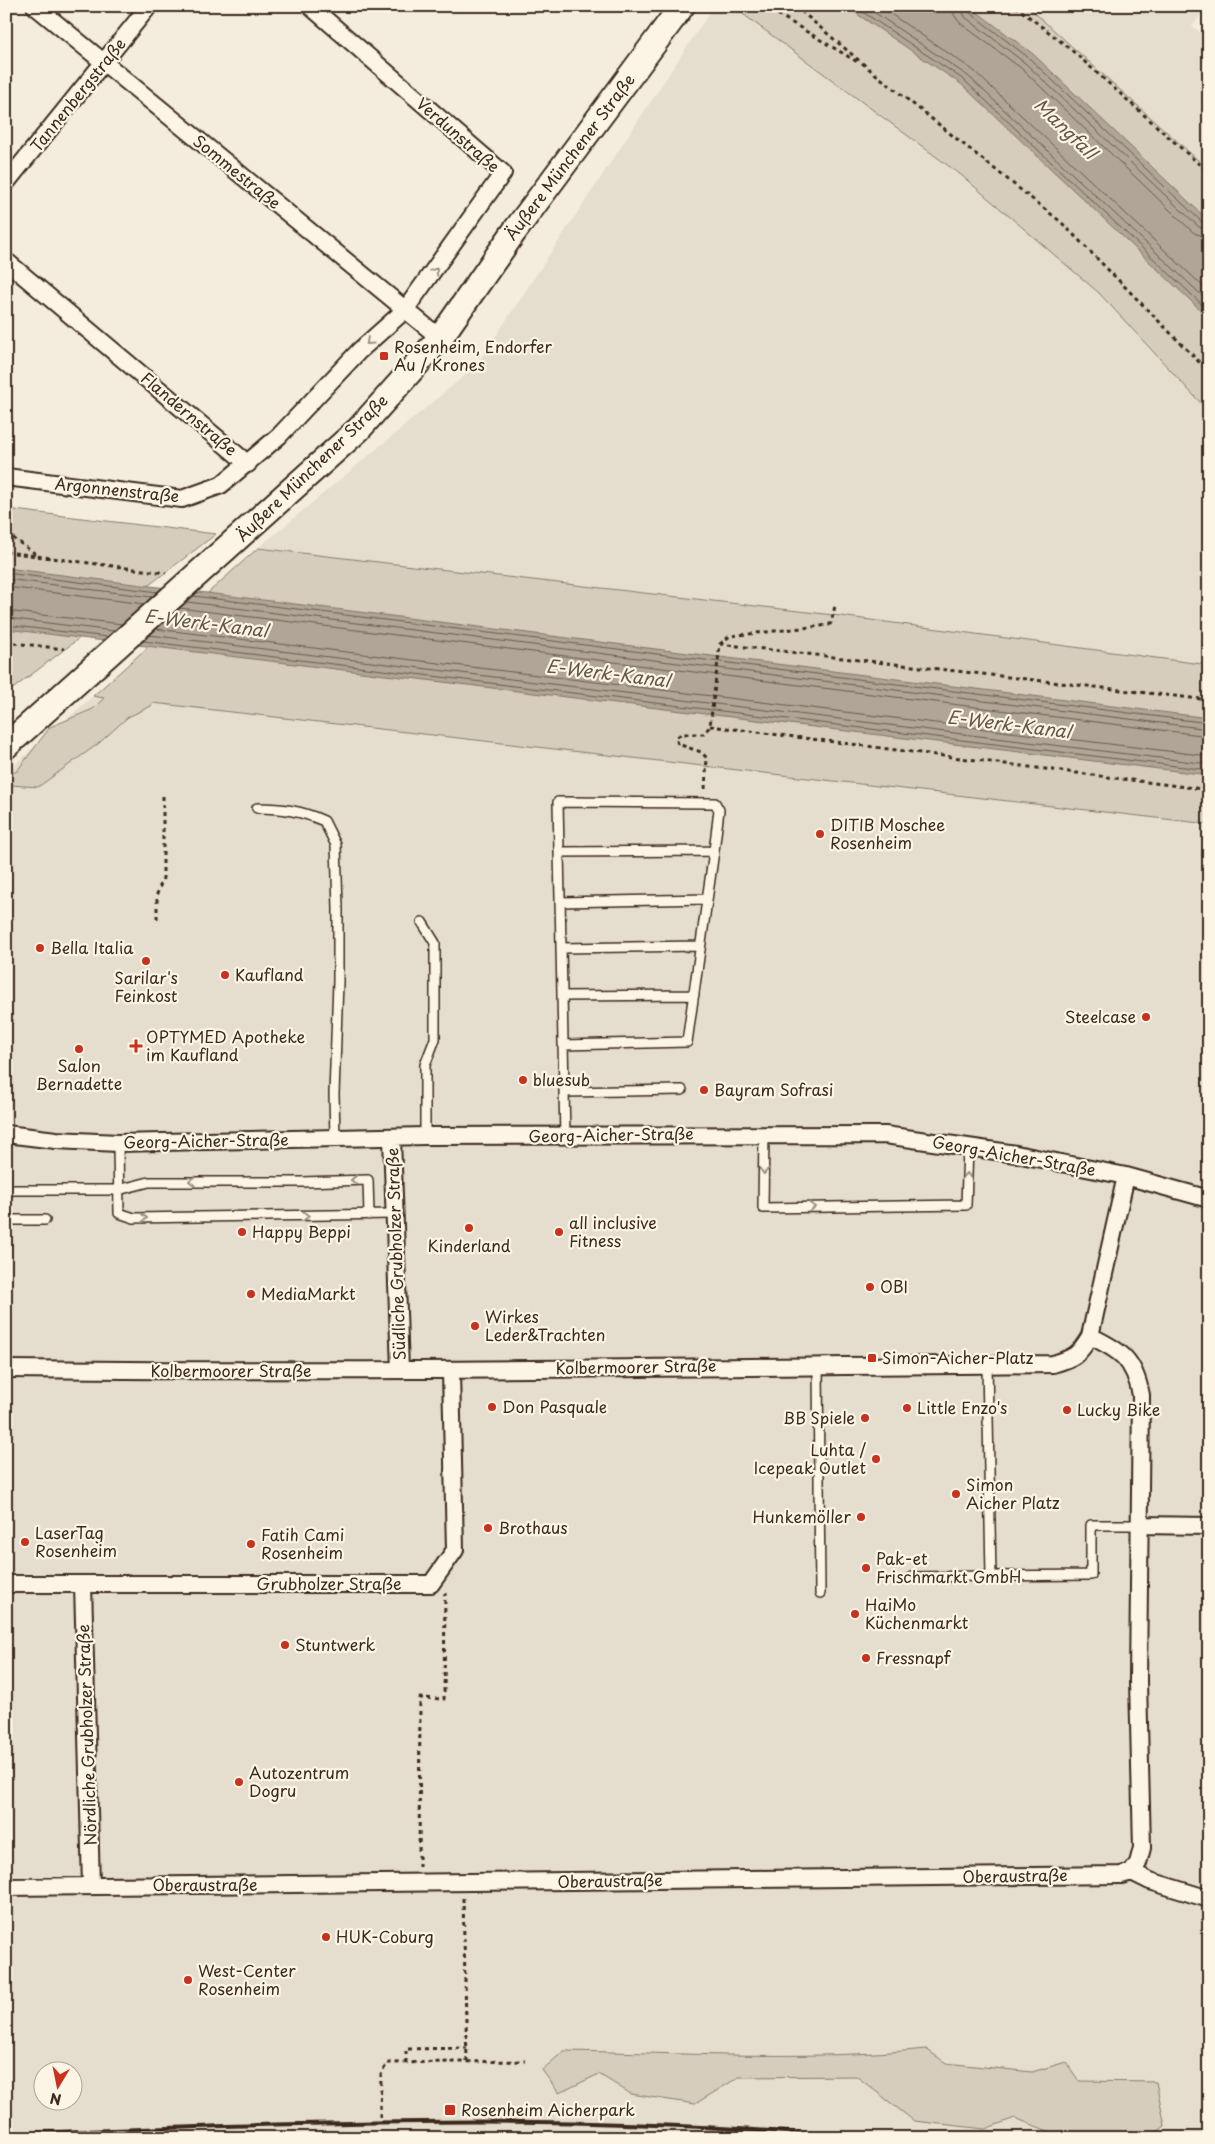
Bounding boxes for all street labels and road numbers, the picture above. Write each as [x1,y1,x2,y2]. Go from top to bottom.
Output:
street label: Tannenbergstraße [24,32,131,156]
street label: Äußere Münchener Straße [499,68,640,245]
street label: Verdunstraße [412,91,506,177]
street label: Sommestraße [189,128,287,214]
street label: Flandernstraße [136,366,243,461]
street label: Äußere Münchener Straße [230,388,393,546]
street label: Argonnenstraße [54,471,181,507]
street label: Georg-Aicher-Straße [528,1121,694,1147]
street label: Georg-Aicher-Straße [123,1127,289,1153]
street label: Georg-Aicher-Straße [931,1129,1098,1181]
street label: Südliche Grubholzer Straße [379,1147,411,1361]
street label: Kolbermoorer Straße [555,1353,717,1379]
street label: Kolbermoorer Straße [151,1358,311,1382]
street label: Grubholzer Straße [257,1571,401,1595]
street label: Nördliche Grubholzer Straße [70,1624,102,1846]
street label: Oberaustraße [962,1862,1068,1888]
street label: Oberaustraße [557,1867,663,1893]
street label: Oberaustraße [152,1872,258,1896]

